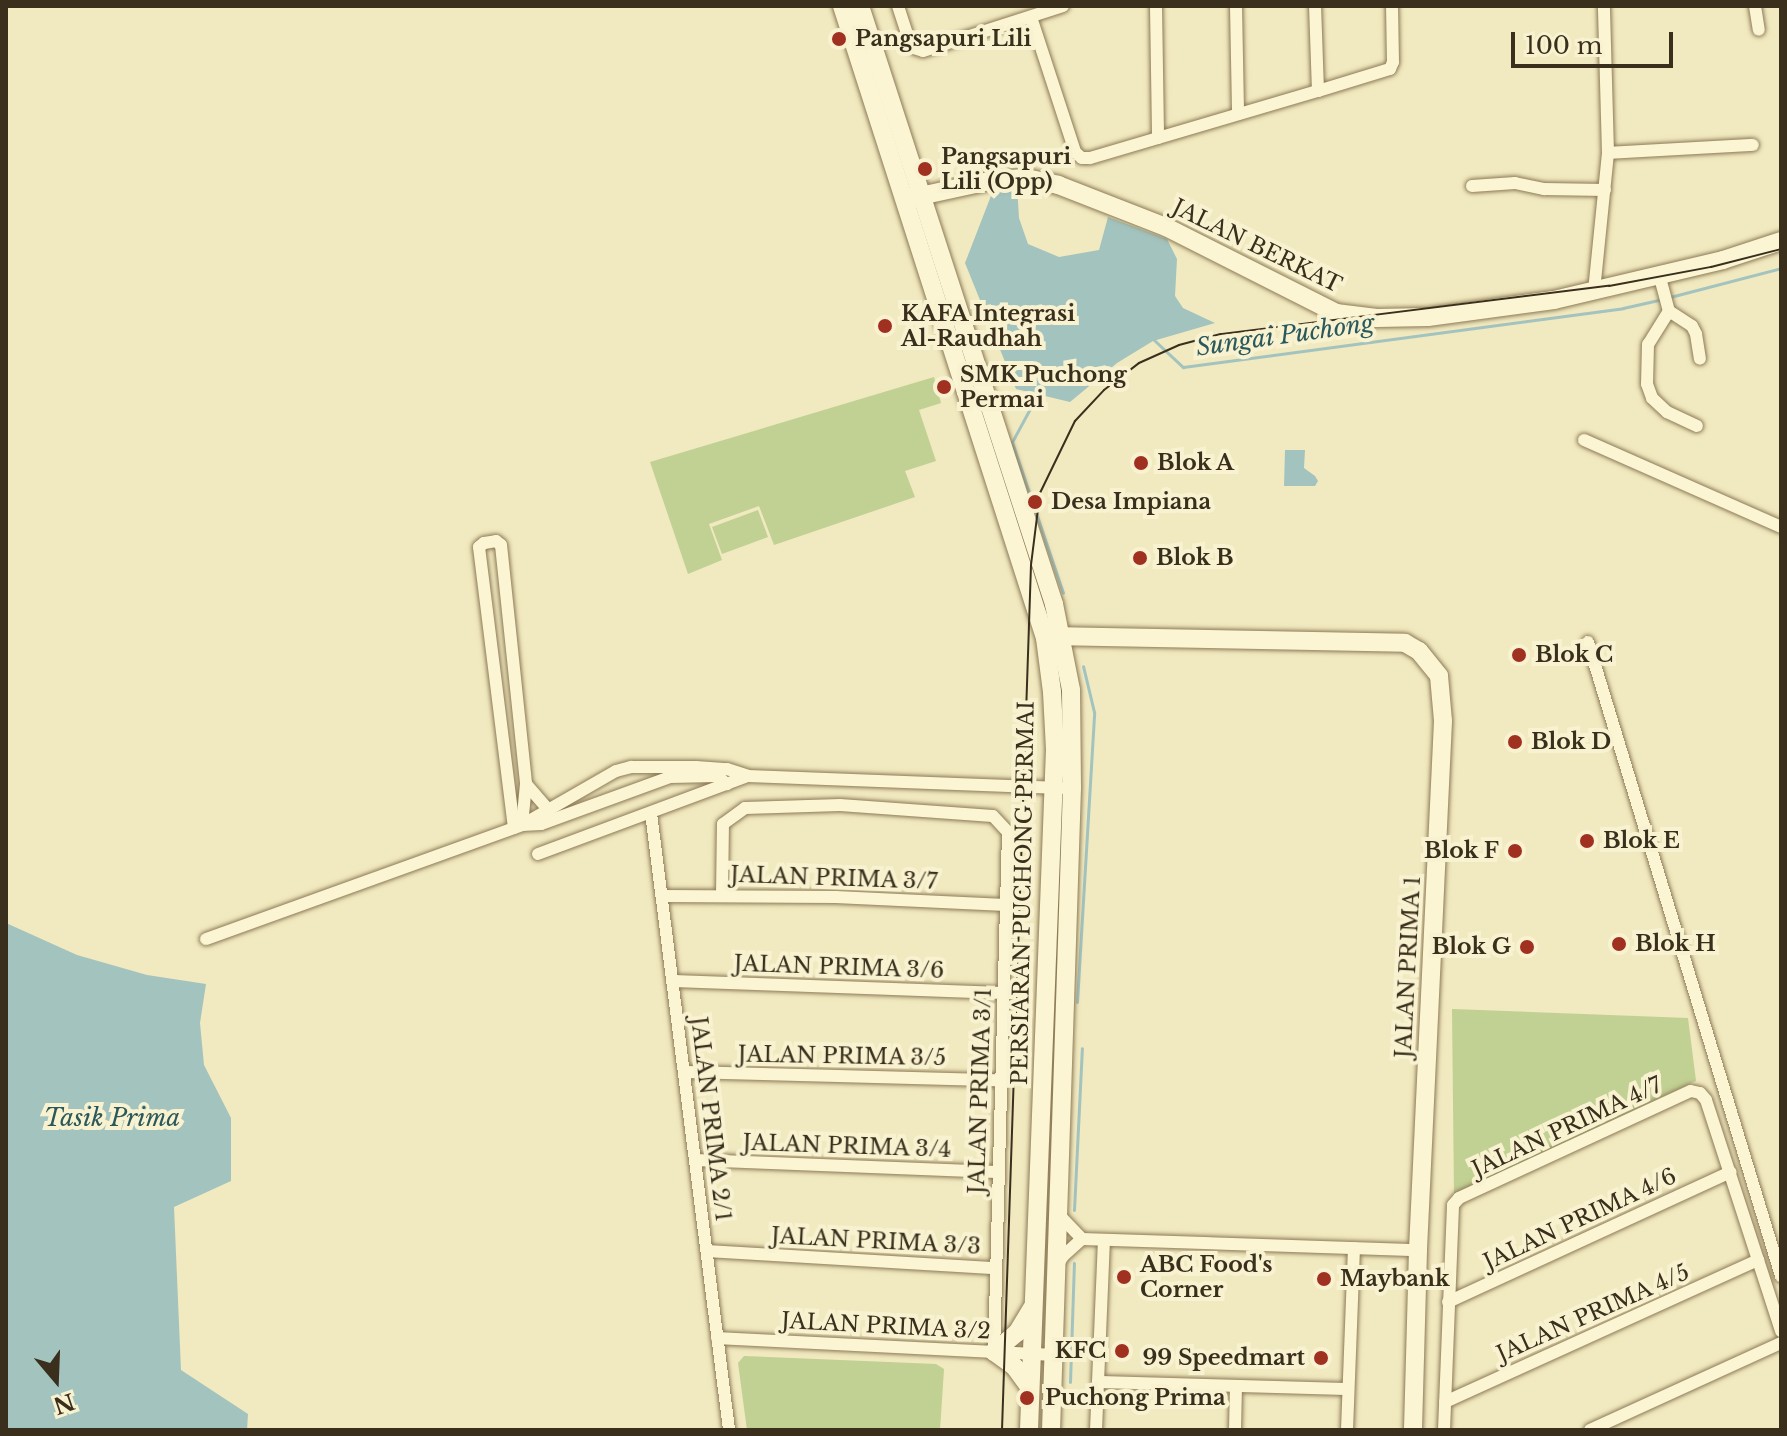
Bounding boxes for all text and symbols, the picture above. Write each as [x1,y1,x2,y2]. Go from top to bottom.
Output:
scale bar [1515,16,1677,66]
place label: Pangsapuri Lili [855,26,1031,52]
marker: Pangsapuri Lili [830,30,848,48]
text: 100 m [1525,31,1603,60]
place label: Pangsapuri Lili (Opp) [941,143,1071,194]
marker: Pangsapuri Lili (Opp) [916,160,934,178]
street label: JALAN BERKAT [1168,194,1346,298]
place label: KAFA Integrasi Al-Raudhah [901,300,1076,352]
water label: Sungai Puchong [1194,308,1376,362]
marker: KAFA Integrasi Al-Raudhah [876,317,894,335]
place label: SMK Puchong Permai [960,361,1127,412]
marker: SMK Puchong Permai [935,378,953,396]
place label: Blok A [1157,450,1235,476]
marker: Blok A [1132,454,1150,472]
place label: Desa Impiana [1051,489,1211,515]
marker: Desa Impiana [1026,493,1044,511]
place label: Blok B [1156,545,1234,571]
marker: Blok B [1131,549,1149,567]
place label: Blok C [1535,642,1613,668]
marker: Blok C [1510,646,1528,664]
street label: PERSIARAN PUCHONG PERMAI [1006,700,1040,1086]
place label: Blok D [1531,729,1611,755]
marker: Blok D [1506,733,1524,751]
place label: Blok E [1603,828,1680,854]
marker: Blok E [1578,832,1596,850]
place label: Blok F [1424,838,1499,864]
marker: Blok F [1506,842,1524,860]
street label: JALAN PRIMA 3/7 [730,861,938,895]
street label: JALAN PRIMA 1 [1390,875,1426,1059]
place label: Blok H [1635,931,1716,957]
place label: Blok G [1432,934,1511,960]
marker: Blok H [1610,935,1628,953]
marker: Blok G [1518,938,1536,956]
street label: JALAN PRIMA 3/6 [733,950,945,984]
street label: JALAN PRIMA 3/1 [963,987,997,1195]
street label: JALAN PRIMA 2/1 [685,1015,737,1223]
street label: JALAN PRIMA 3/5 [737,1041,947,1071]
street label: JALAN PRIMA 4/7 [1467,1071,1667,1183]
water label: Tasik Prima [44,1104,180,1132]
street label: JALAN PRIMA 3/4 [742,1129,952,1163]
street label: JALAN PRIMA 4/6 [1479,1163,1681,1275]
street label: JALAN PRIMA 3/3 [770,1222,982,1260]
place label: ABC Food's Corner [1140,1251,1273,1302]
street label: JALAN PRIMA 4/5 [1492,1259,1694,1367]
place label: Maybank [1340,1266,1450,1292]
marker: ABC Food's Corner [1115,1268,1133,1286]
marker: Maybank [1315,1270,1333,1288]
street label: JALAN PRIMA 3/2 [780,1307,992,1345]
place label: KFC [1055,1338,1106,1364]
north arrow [16,1340,96,1420]
marker: KFC [1113,1342,1131,1360]
place label: 99 Speedmart [1142,1345,1305,1371]
marker: 99 Speedmart [1312,1349,1330,1367]
place label: Puchong Prima [1045,1385,1226,1411]
text: N [50,1387,78,1419]
marker: Puchong Prima [1016,1387,1038,1409]

